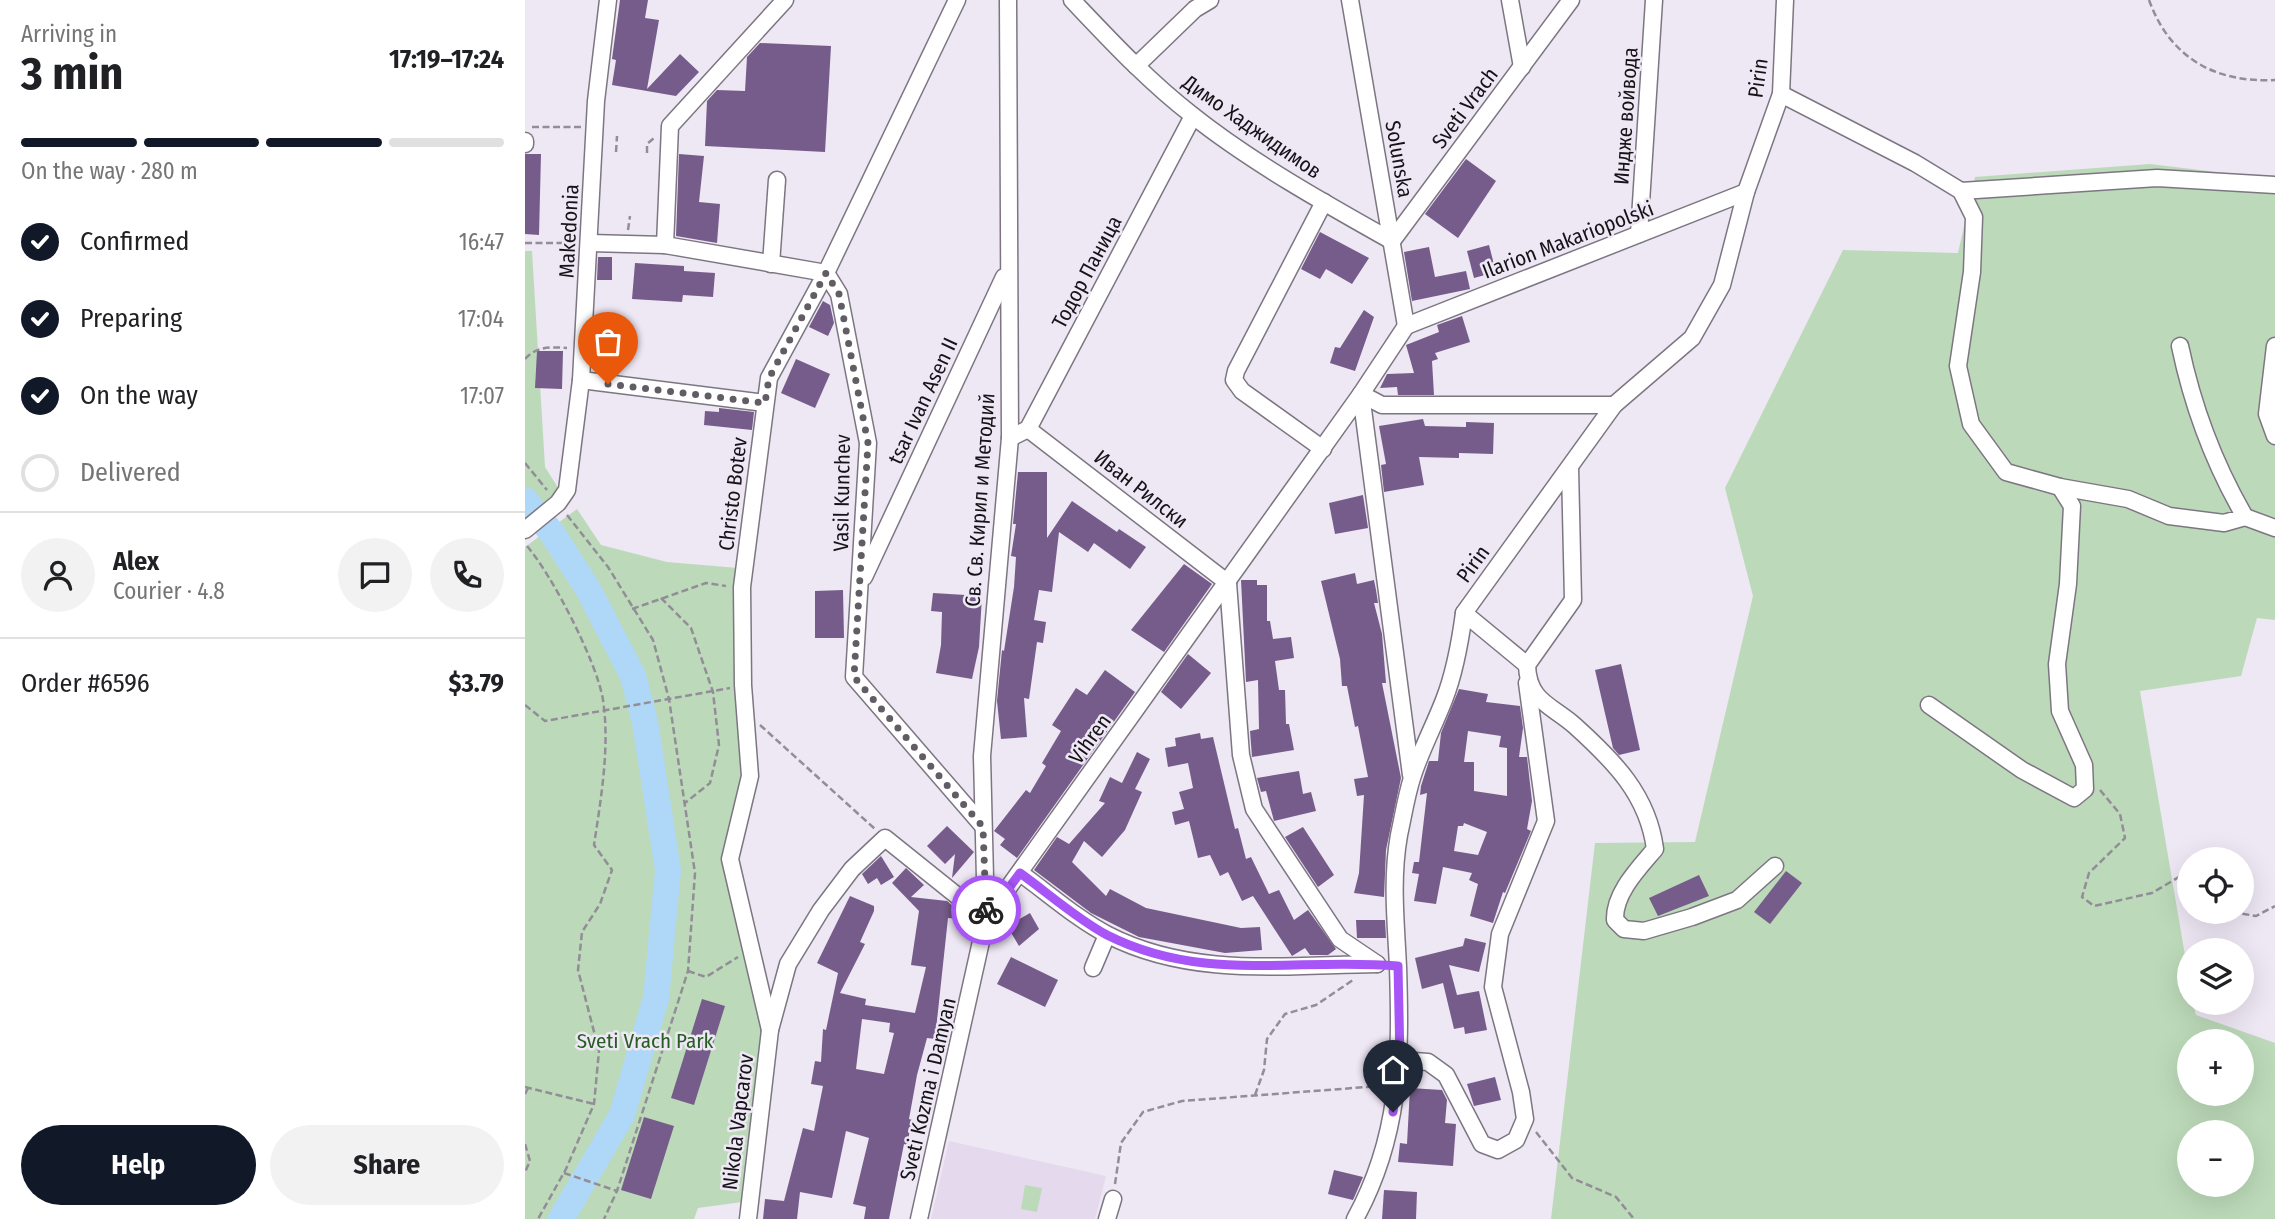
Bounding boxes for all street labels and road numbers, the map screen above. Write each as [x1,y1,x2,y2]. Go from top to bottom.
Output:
street label: Индже войвода [1608,46,1644,186]
street label: Pirin [1742,56,1774,100]
street label: Sveti Vrach [1426,62,1504,154]
street label: Димо Хаджидимов [1177,69,1326,185]
street label: Solunska [1379,118,1419,200]
street label: Makedonia [554,183,584,279]
street label: Ilarion Makariopolski [1479,195,1657,285]
street label: Тодор Паница [1046,211,1128,333]
street label: tsar Ivan Asen II [882,334,964,468]
street label: Св. Св. Кирил и Методий [960,392,1000,608]
street label: Vasil Kunchev [828,433,856,552]
street label: Christo Botev [713,435,753,552]
street label: Иван Рилски [1089,444,1193,534]
street label: Pirin [1451,540,1495,588]
street label: Vihren [1063,709,1117,769]
street label: Sveti Kozma i Damyan [894,995,962,1183]
street label: Nikola Vapcarov [717,1052,759,1191]

